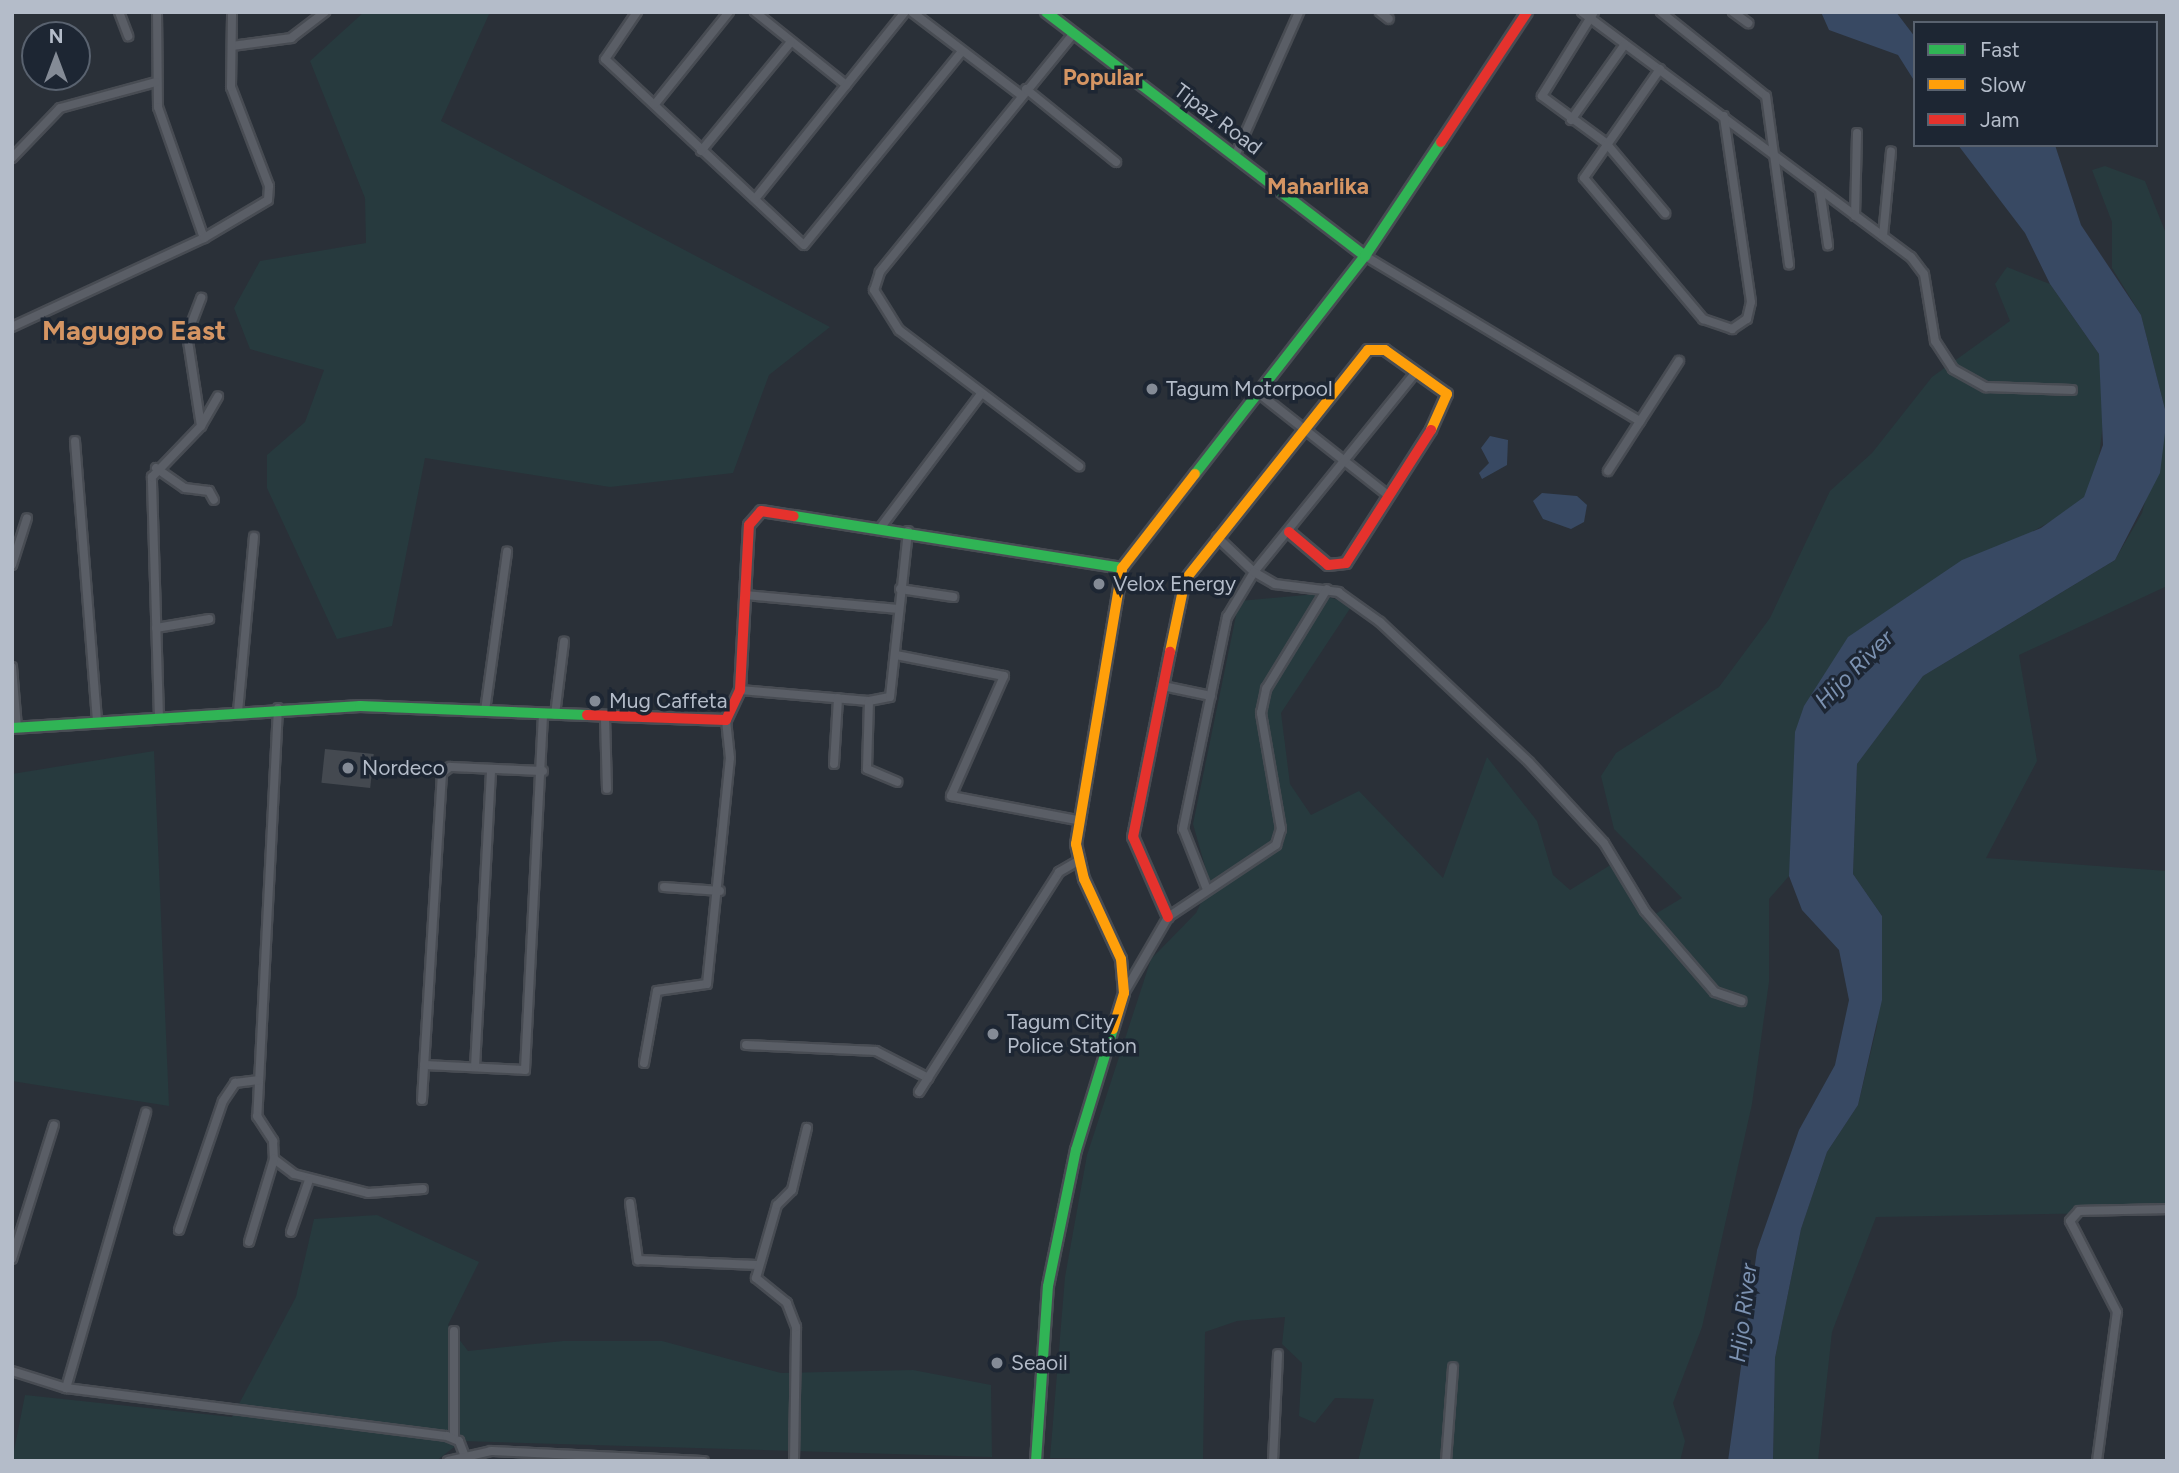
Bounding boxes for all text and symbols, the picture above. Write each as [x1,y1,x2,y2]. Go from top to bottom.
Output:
north arrow [21,21,91,91]
legend [1913,21,2158,147]
text: N [49,25,63,48]
text: Fast [1980,37,2020,62]
district label: Popular [1063,63,1143,91]
text: Slow [1980,72,2026,97]
street label: Tipaz Road [1169,78,1267,160]
text: Jam [1980,107,2019,132]
district label: Maharlika [1267,172,1369,200]
district label: Magugpo East [42,313,226,347]
place label: Tagum Motorpool [1166,376,1333,402]
marker: Tagum Motorpool [1144,381,1160,397]
place label: Velox Energy [1113,571,1236,597]
marker: Velox Energy [1091,576,1107,592]
water label: Hijo River [1809,624,1899,714]
place label: Mug Caffeta [609,688,727,714]
marker: Mug Caffeta [587,693,603,709]
place label: Nordeco [362,755,445,781]
marker: Nordeco [340,760,356,776]
place label: Tagum City Police Station [1007,1009,1137,1059]
marker: Tagum City Police Station [985,1026,1001,1042]
water label: Hijo River [1723,1262,1763,1364]
place label: Seaoil [1011,1350,1068,1376]
marker: Seaoil [989,1355,1005,1371]

